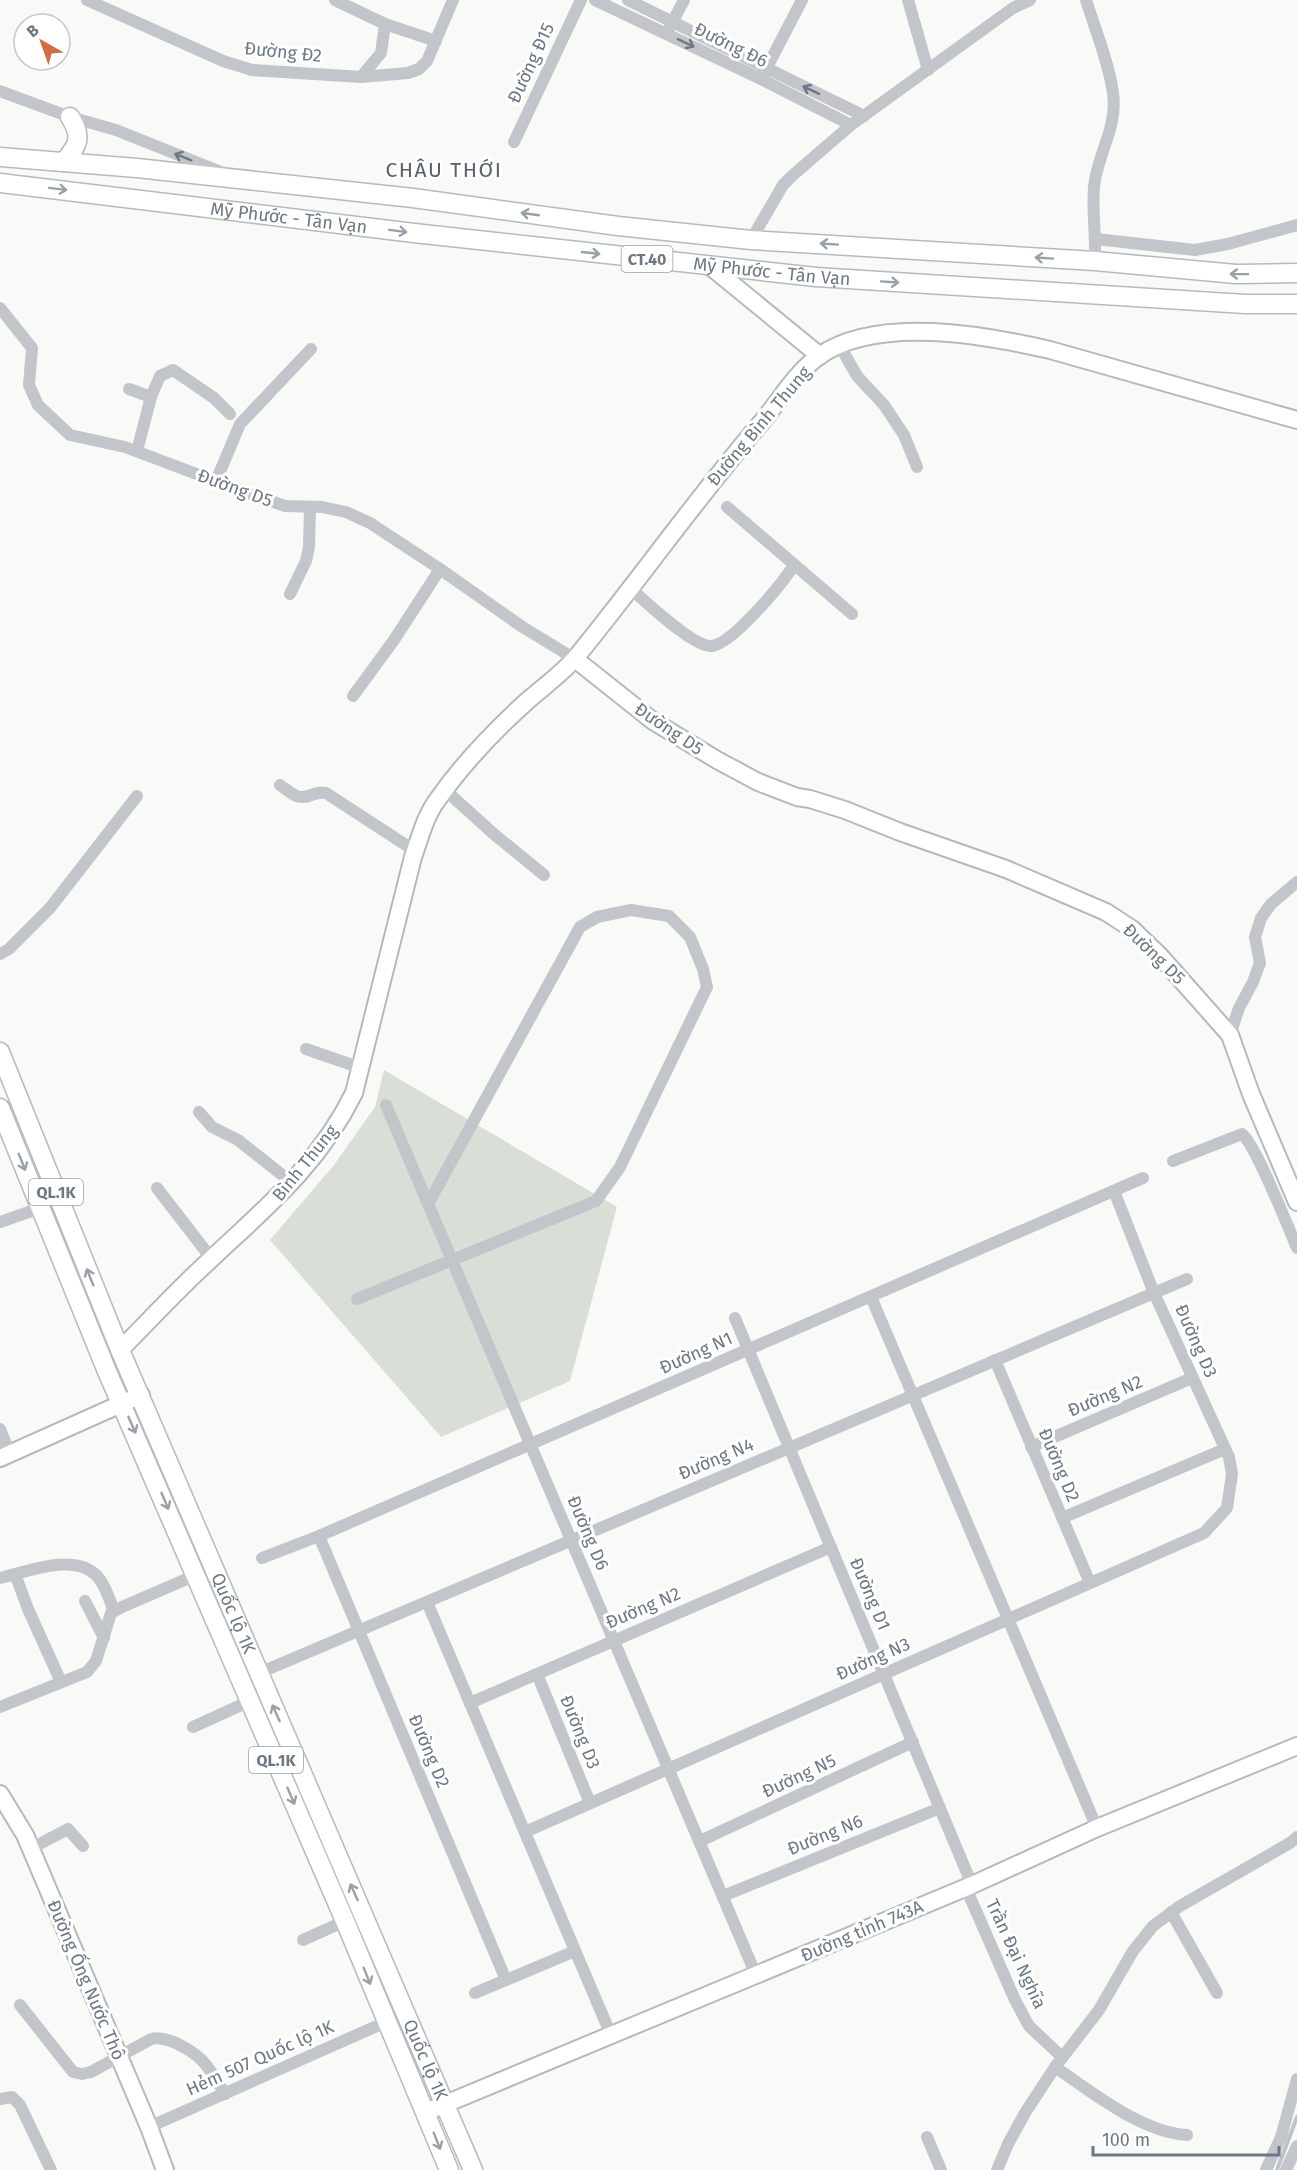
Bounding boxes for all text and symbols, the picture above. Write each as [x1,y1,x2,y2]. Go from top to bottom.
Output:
north arrow [12,12,72,72]
street label: Đường Đ6 [691,18,771,72]
street label: Đường Đ15 [503,19,559,107]
text: B [23,20,43,41]
street label: Đường Đ2 [243,37,323,67]
one-way arrow [676,37,694,49]
one-way arrow [803,83,821,95]
one-way arrow [174,151,192,162]
district label: CHÂU THỚI [386,157,502,183]
one-way arrow [48,183,68,194]
street label: Mỹ Phước - Tân Vạn [209,198,369,238]
one-way arrow [521,209,541,220]
one-way arrow [387,226,407,237]
one-way arrow [819,239,839,250]
road number: CT.40 [622,246,672,272]
one-way arrow [581,248,601,259]
one-way arrow [1035,252,1055,263]
street label: Mỹ Phước - Tân Vạn [692,253,851,290]
one-way arrow [1229,268,1249,280]
one-way arrow [879,276,899,287]
street label: Đường Bình Thung [702,361,816,490]
street label: Đường D5 [194,464,276,512]
street label: Đường D5 [630,698,708,760]
street label: Đường D5 [1118,919,1190,989]
street label: Bình Thung [267,1120,343,1206]
one-way arrow [17,1152,28,1171]
road number: QL.1K [29,1179,83,1205]
one-way arrow [84,1268,95,1287]
street label: Đường D3 [1170,1301,1222,1381]
street label: Đường N1 [656,1327,736,1379]
street label: Đường N2 [1064,1370,1146,1422]
one-way arrow [126,1416,138,1434]
street label: Đường D2 [1034,1425,1084,1505]
street label: Đường N4 [675,1433,757,1485]
one-way arrow [159,1492,171,1510]
street label: Đường D6 [562,1492,614,1574]
street label: Đường D1 [845,1554,895,1634]
street label: Quốc lộ 1K [206,1570,261,1657]
street label: Đường N2 [602,1582,684,1634]
street label: Đường N3 [832,1633,914,1685]
street label: Đường D3 [555,1692,605,1772]
one-way arrow [270,1704,281,1722]
street label: Đường D2 [404,1711,454,1791]
road number: QL.1K [249,1747,303,1773]
street label: Đường N5 [759,1749,839,1803]
one-way arrow [286,1787,298,1805]
street label: Đường N6 [784,1810,866,1860]
one-way arrow [348,1883,359,1901]
street label: Đường tỉnh 743A [797,1895,927,1967]
street label: Đường Ống Nước Thô [42,1896,132,2063]
street label: Trần Đại Nghĩa [981,1896,1051,2012]
one-way arrow [362,1966,373,1985]
street label: Hẻm 507 Quốc lộ 1K [183,2015,338,2100]
street label: Quốc lộ 1K [398,2016,453,2104]
scale bar [1093,2119,1279,2157]
text: 100 m [1102,2129,1150,2151]
one-way arrow [433,2131,444,2150]

